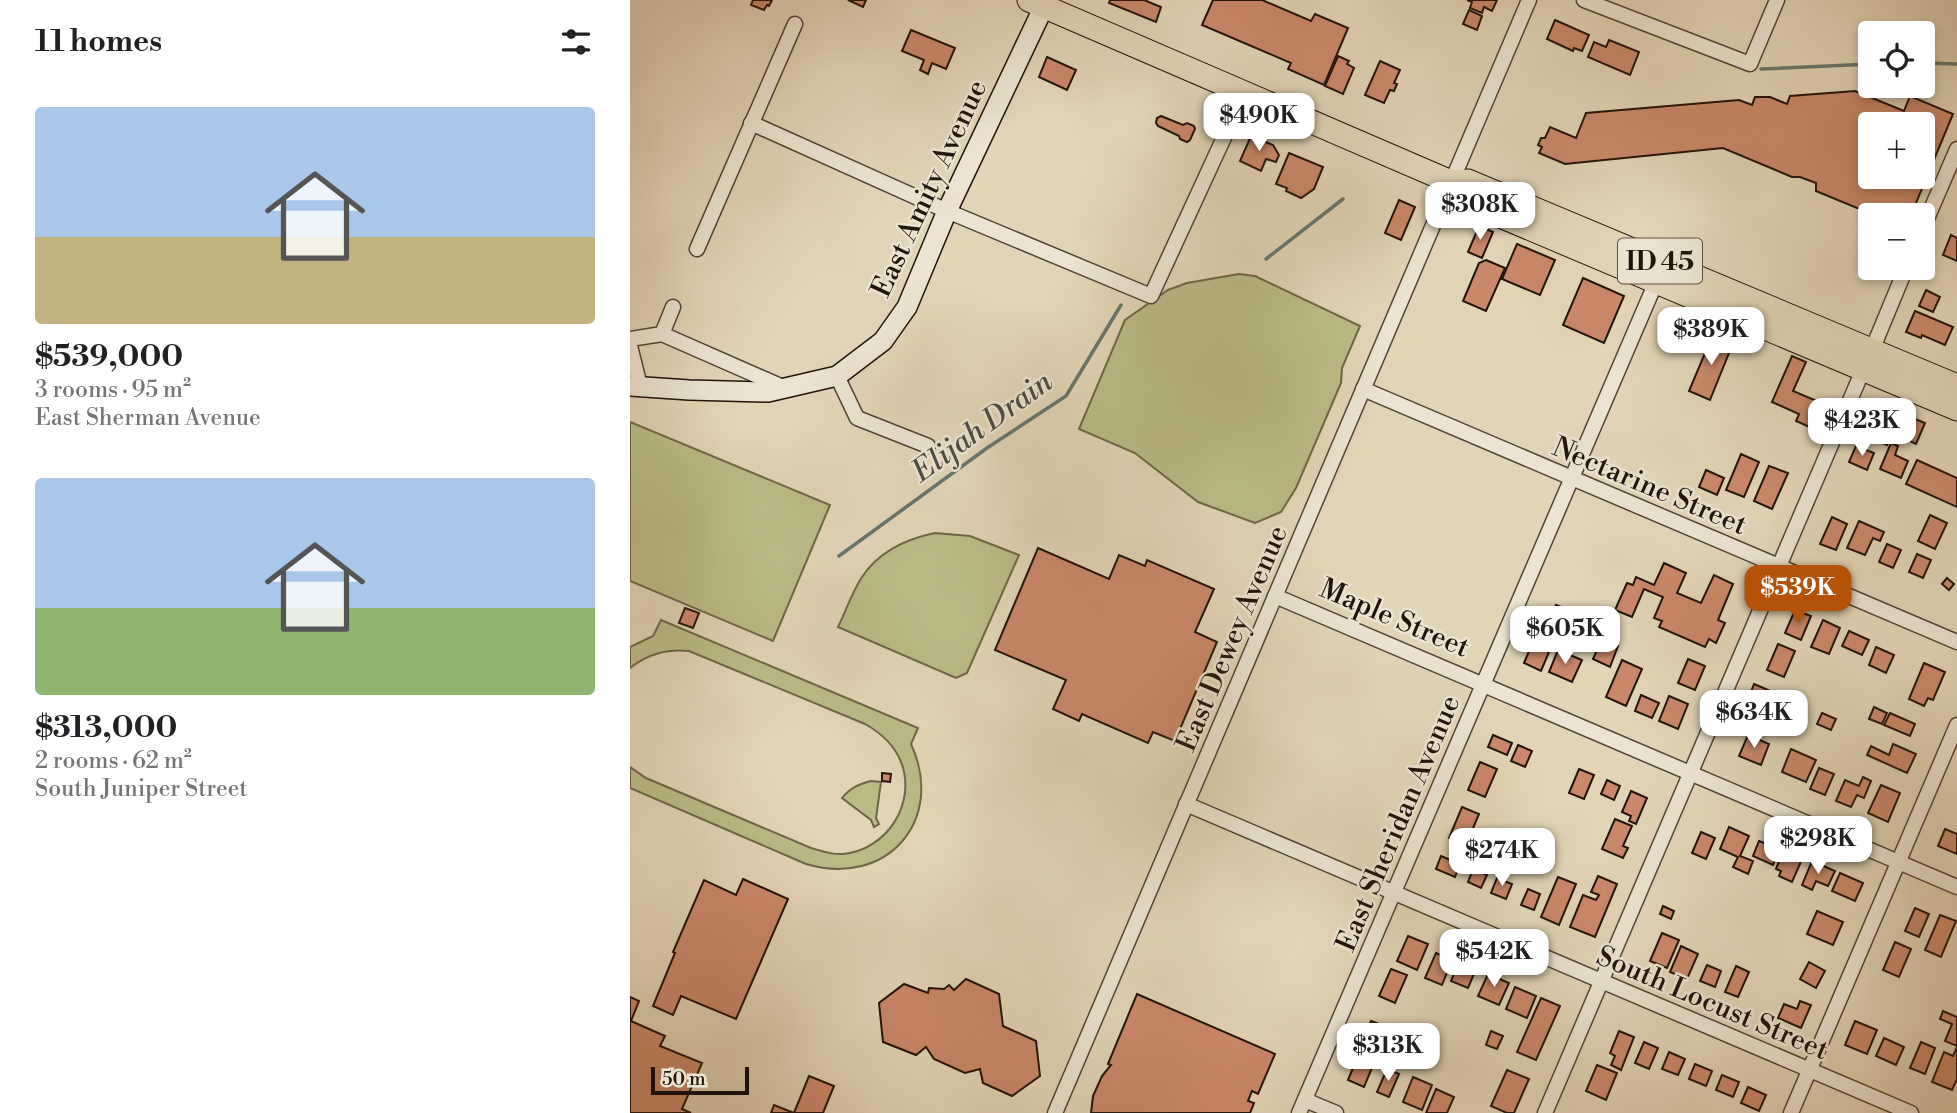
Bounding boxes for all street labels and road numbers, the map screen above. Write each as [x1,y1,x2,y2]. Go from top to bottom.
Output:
street label: East Amity Avenue [864,74,995,303]
road number: ID 45 [1618,238,1702,284]
street label: Nectarine Street [1547,430,1752,543]
street label: East Dewey Avenue [1169,520,1296,757]
street label: Maple Street [1314,571,1475,666]
street label: East Sheridan Avenue [1328,690,1468,957]
street label: South Locust Street [1591,939,1834,1068]

